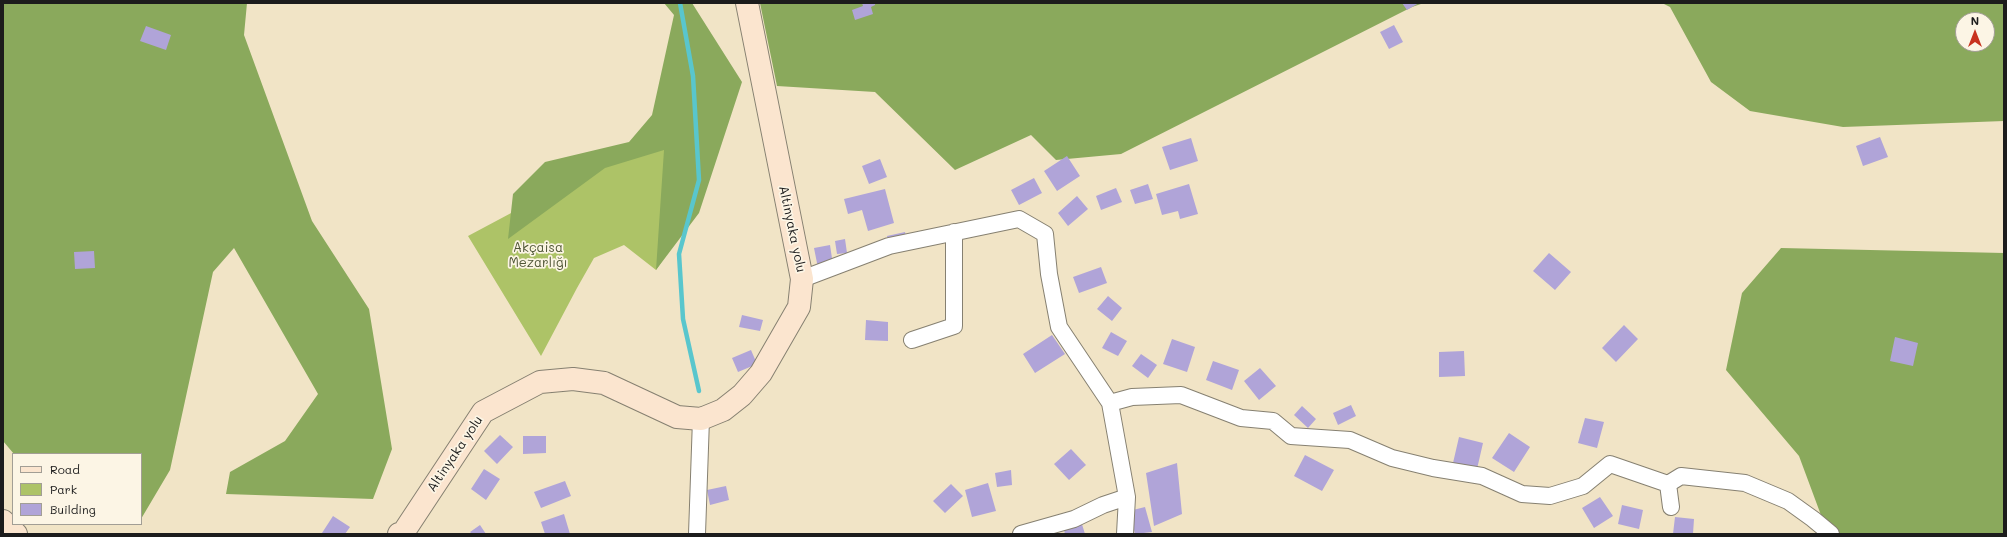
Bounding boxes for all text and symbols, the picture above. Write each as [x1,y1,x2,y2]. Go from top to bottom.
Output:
north arrow [1955,12,1995,52]
text: N [1971,13,1979,28]
street label: Altinyaka yolu [775,184,809,274]
park label: Akçaisa Mezarlığı [508,240,568,271]
street label: Altinyaka yolu [424,413,486,495]
legend [12,453,142,525]
text: Road [50,461,80,477]
text: Park [50,481,77,497]
text: Building [50,501,96,517]

